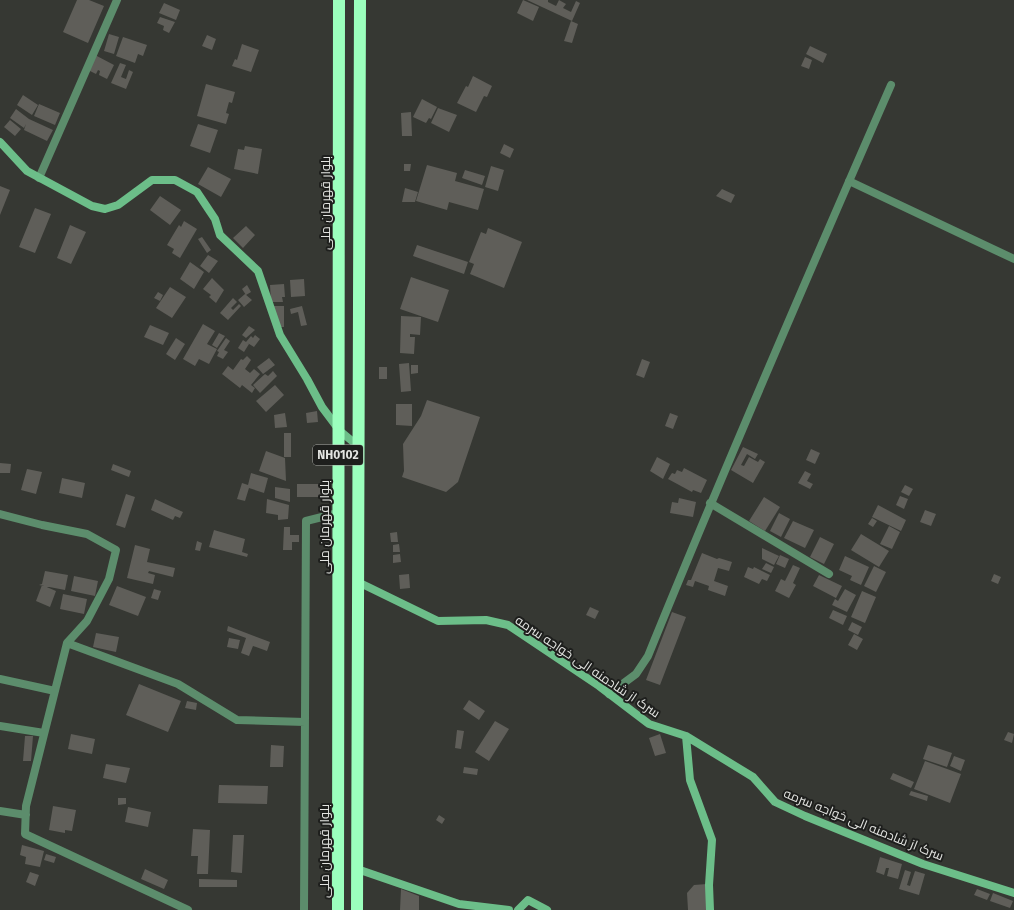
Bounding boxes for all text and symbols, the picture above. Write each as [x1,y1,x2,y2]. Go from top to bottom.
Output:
street label: بلوار قهرمان ملی [318,156,333,250]
road number: NH0102 [313,445,363,465]
street label: بلوار قهرمان ملی [317,480,332,574]
street label: سرک از شادمنه الی خواجه سرمه [513,612,663,720]
street label: سرک از شادمنه الی خواجه سرمه [782,785,946,863]
street label: بلوار قهرمان ملی [317,804,332,898]

